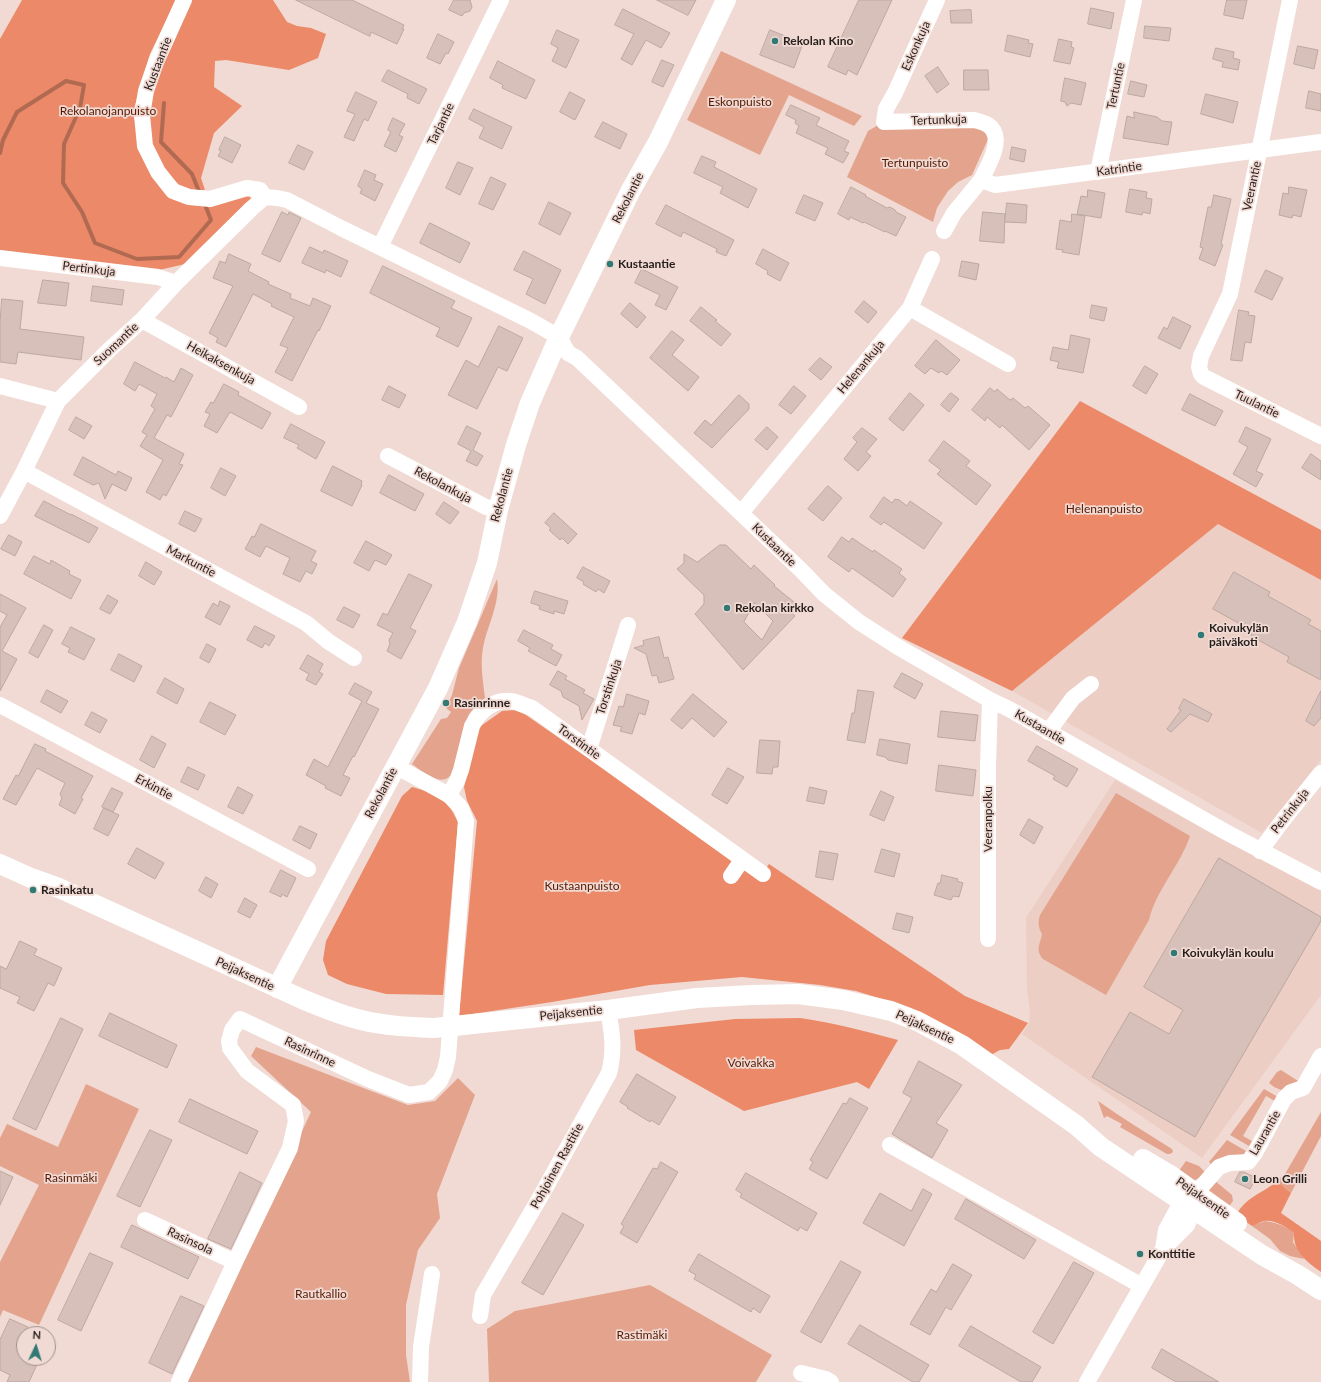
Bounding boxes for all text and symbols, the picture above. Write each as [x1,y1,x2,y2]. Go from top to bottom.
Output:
street label: Eskonkuja [899,19,933,73]
place label: Rekolan Kino [783,34,853,48]
street label: Kustaantie [141,35,175,93]
marker: Rekolan Kino [770,36,780,46]
street label: Tertuntie [1104,61,1128,111]
park label: Eskonpuisto [708,95,772,109]
street label: Tarjantie [425,101,457,147]
park label: Rekolanojanpuisto [60,104,156,118]
street label: Tertunkuja [911,112,967,128]
park label: Tertunpuisto [882,156,948,170]
street label: Katrintie [1095,159,1143,179]
street label: Veerantie [1240,160,1264,212]
street label: Rekolantie [609,170,647,226]
place label: Kustaantie [618,257,675,271]
street label: Pertinkuja [62,259,116,279]
marker: Kustaantie [605,259,615,269]
street label: Suomantie [91,320,141,368]
street label: Helenankuja [834,337,888,397]
street label: Heikaksenkuja [184,338,258,388]
street label: Tuulantie [1232,387,1282,421]
street label: Rekolankuja [412,464,474,506]
street label: Rekolantie [488,466,516,524]
park label: Helenanpuisto [1066,502,1142,516]
street label: Kustaantie [749,520,799,570]
street label: Markuntie [164,542,218,580]
place label: Rekolan kirkko [735,601,814,615]
marker: Rekolan kirkko [722,603,732,613]
place label: Koivukylän päiväkoti [1209,621,1268,649]
marker: Koivukylän päiväkoti [1196,630,1206,640]
street label: Torstinkuja [593,657,625,717]
place label: Rasinrinne [454,696,510,710]
marker: Rasinrinne [441,698,451,708]
street label: Kustaantie [1012,707,1068,747]
street label: Torstintie [555,722,603,762]
street label: Rekolantie [362,765,400,821]
street label: Erkintie [133,771,175,803]
street label: Veeranpolku [981,786,995,852]
street label: Petrinkuja [1268,786,1312,836]
park label: Kustaanpuisto [544,879,620,893]
place label: Rasinkatu [41,883,93,897]
marker: Rasinkatu [28,885,38,895]
place label: Koivukylän koulu [1182,946,1274,960]
marker: Koivukylän koulu [1169,948,1179,958]
street label: Peijaksentie [213,954,277,994]
street label: Peijaksentie [539,1003,603,1023]
street label: Peijaksentie [893,1007,957,1047]
street label: Rasinrinne [282,1034,338,1070]
park label: Voivakka [727,1056,775,1070]
street label: Laurantie [1246,1108,1284,1158]
street label: Pohjoinen Rastitie [528,1121,586,1211]
park label: Rasinmäki [45,1171,97,1185]
place label: Leon Grilli [1253,1172,1307,1186]
street label: Peijaksentie [1173,1174,1233,1222]
marker: Leon Grilli [1240,1174,1250,1184]
street label: Rasinsola [165,1224,215,1258]
place label: Konttitie [1148,1247,1195,1261]
marker: Konttitie [1135,1249,1145,1259]
park label: Rautkallio [295,1287,347,1301]
north arrow [16,1326,56,1366]
text: N [32,1328,41,1341]
park label: Rastimäki [617,1328,667,1342]

